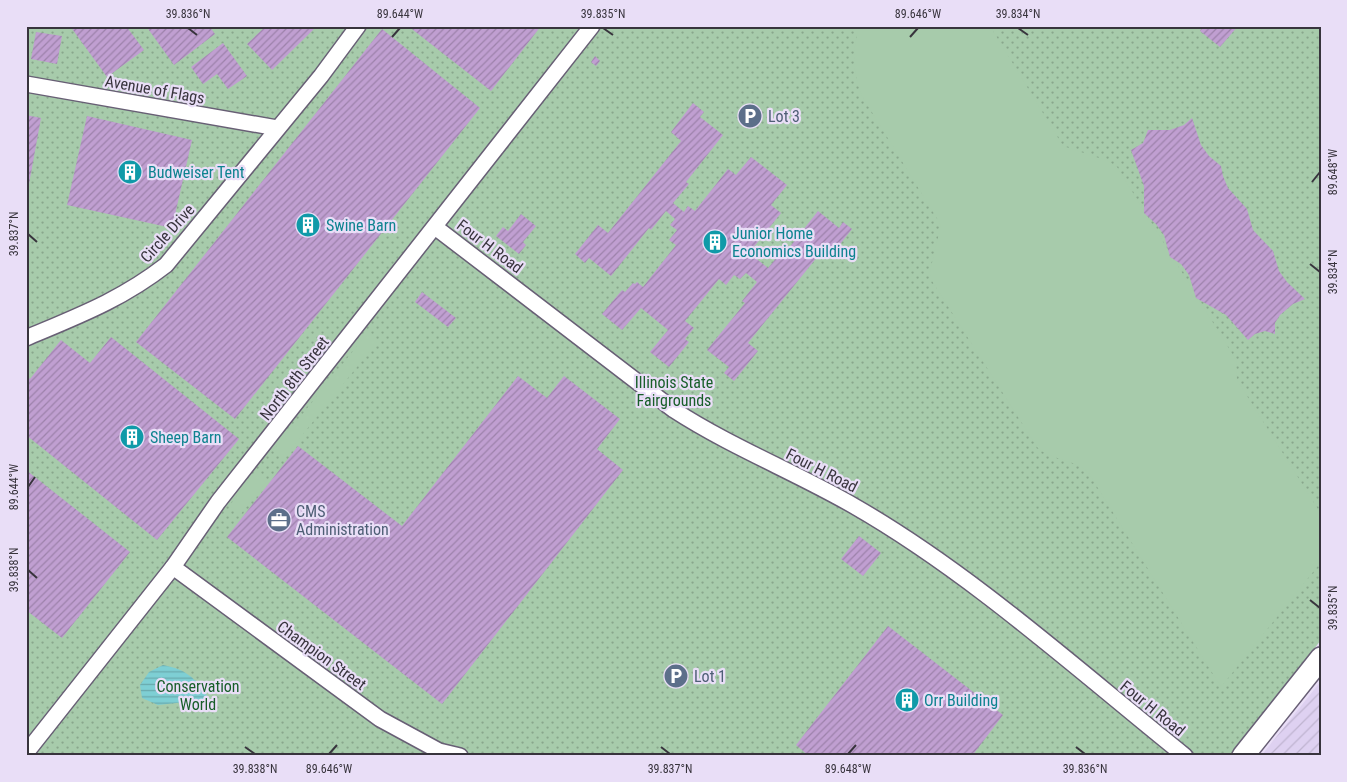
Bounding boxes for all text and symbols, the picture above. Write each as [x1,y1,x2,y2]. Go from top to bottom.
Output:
text: 39.836°N [166,7,210,21]
text: 89.644°W [377,7,423,21]
text: 39.835°N [581,7,625,21]
text: 89.646°W [895,7,941,21]
text: 39.834°N [996,7,1040,21]
street label: Avenue of Flags [104,71,206,108]
parking icon: Lot 3 [737,103,763,129]
place label: Lot 3 [768,107,800,126]
text: 89.648°W [1326,149,1340,195]
building icon: Budweiser Tent [117,159,143,185]
place label: Budweiser Tent [148,163,245,182]
street label: Circle Drive [136,200,198,266]
text: 39.837°N [7,212,21,256]
building icon: Swine Barn [295,212,321,238]
street label: Four H Road [453,215,526,277]
place label: Swine Barn [326,216,396,235]
place label: Junior Home Economics Building [732,224,856,261]
building icon: Junior Home Economics Building [702,229,728,255]
text: 39.834°N [1326,250,1340,294]
street label: North 8th Street [256,333,333,424]
park label: Illinois State Fairgrounds [635,373,713,410]
building icon: Sheep Barn [119,424,145,450]
place label: Sheep Barn [150,428,222,447]
street label: Four H Road [783,444,861,497]
text: 89.644°W [7,464,21,510]
place label: CMS Administration [296,502,389,539]
office icon: CMS Administration [266,507,292,533]
text: 39.838°N [7,548,21,592]
text: 39.835°N [1326,586,1340,630]
street label: Champion Street [274,617,370,694]
parking icon: Lot 1 [663,663,689,689]
place label: Lot 1 [694,667,726,686]
park label: Conservation World [156,677,240,714]
street label: Four H Road [1117,677,1189,740]
building icon: Orr Building [894,687,920,713]
place label: Orr Building [924,691,998,710]
text: 39.838°N [233,762,277,776]
text: 89.646°W [306,762,352,776]
text: 39.837°N [648,762,692,776]
text: 89.648°W [825,762,871,776]
text: 39.836°N [1063,762,1107,776]

